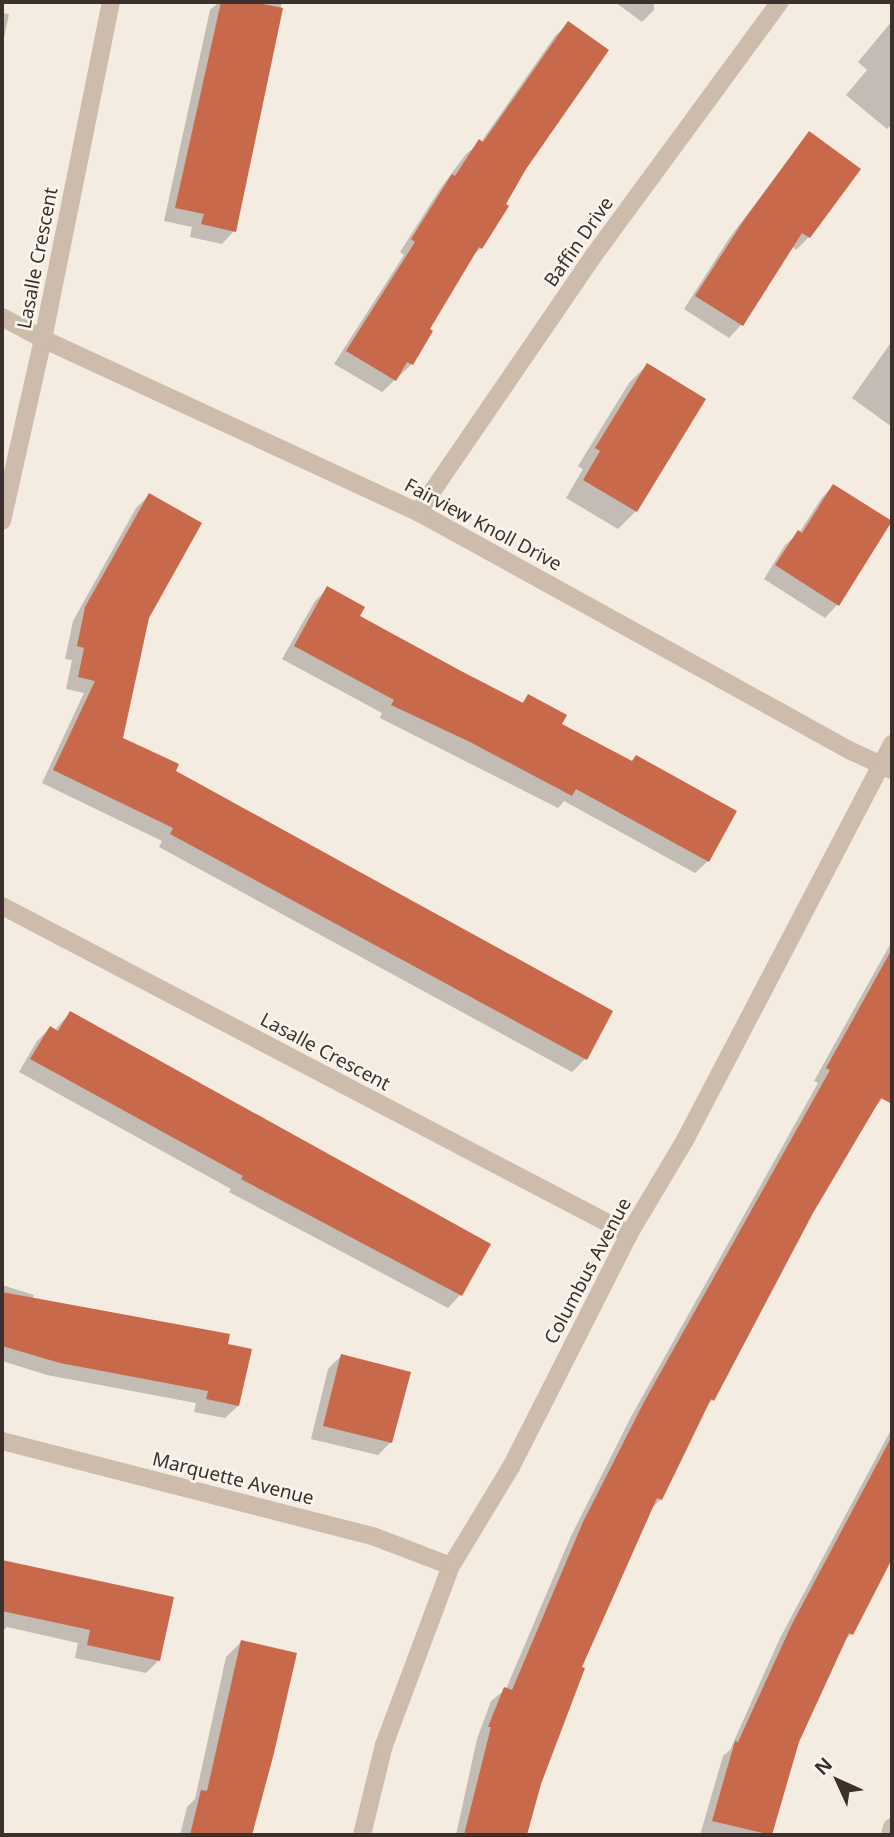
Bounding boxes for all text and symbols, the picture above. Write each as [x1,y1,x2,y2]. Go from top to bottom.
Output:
street label: Lasalle Crescent [13,185,63,331]
street label: Baffin Drive [540,193,618,291]
street label: Fairview Knoll Drive [400,474,566,576]
street label: Lasalle Crescent [256,1008,394,1096]
street label: Columbus Avenue [540,1194,636,1348]
street label: Marquette Avenue [150,1448,316,1510]
north arrow [803,1746,873,1816]
text: N [808,1752,838,1781]

